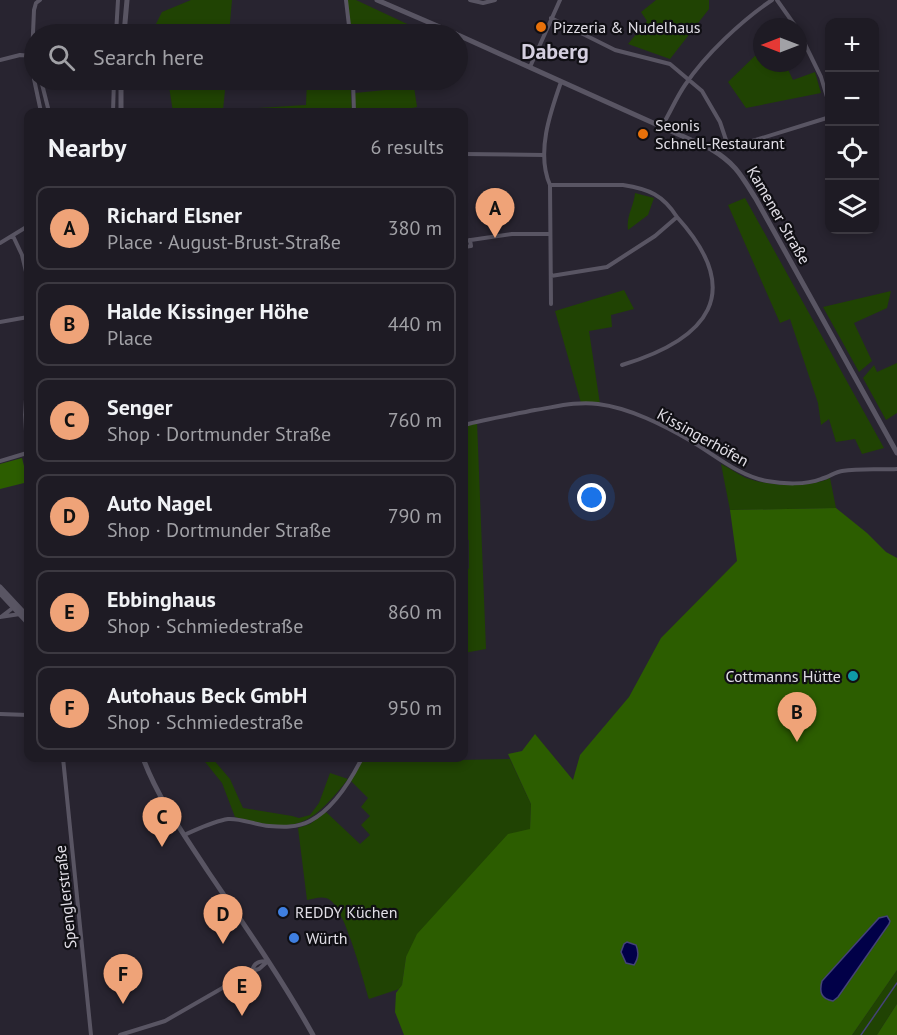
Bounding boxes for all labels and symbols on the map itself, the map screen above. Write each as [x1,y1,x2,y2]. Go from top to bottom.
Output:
place label: Pizzeria & Nudelhaus [553,17,701,37]
north arrow [753,18,807,72]
marker: Pizzeria & Nudelhaus [534,20,548,34]
district label: Daberg [521,37,589,65]
place label: Seonis Schnell-Restaurant [655,115,785,153]
marker: Seonis Schnell-Restaurant [636,127,650,141]
street label: Kamener Straße [743,162,815,268]
pin: A [476,188,514,238]
street label: Kissingerhöfen [654,404,752,470]
your location [577,483,606,512]
place label: Cottmanns Hütte [725,666,841,686]
marker: Cottmanns Hütte [846,669,860,683]
pin: B [778,692,816,742]
pin: C [142,798,182,847]
street label: Spenglerstraße [50,844,80,950]
pin: D [204,894,242,944]
place label: REDDY Küchen [295,902,397,922]
marker: REDDY Küchen [276,905,290,919]
place label: Würth [306,928,348,948]
marker: Würth [287,931,301,945]
pin: F [104,954,142,1004]
pin: E [222,966,262,1016]

